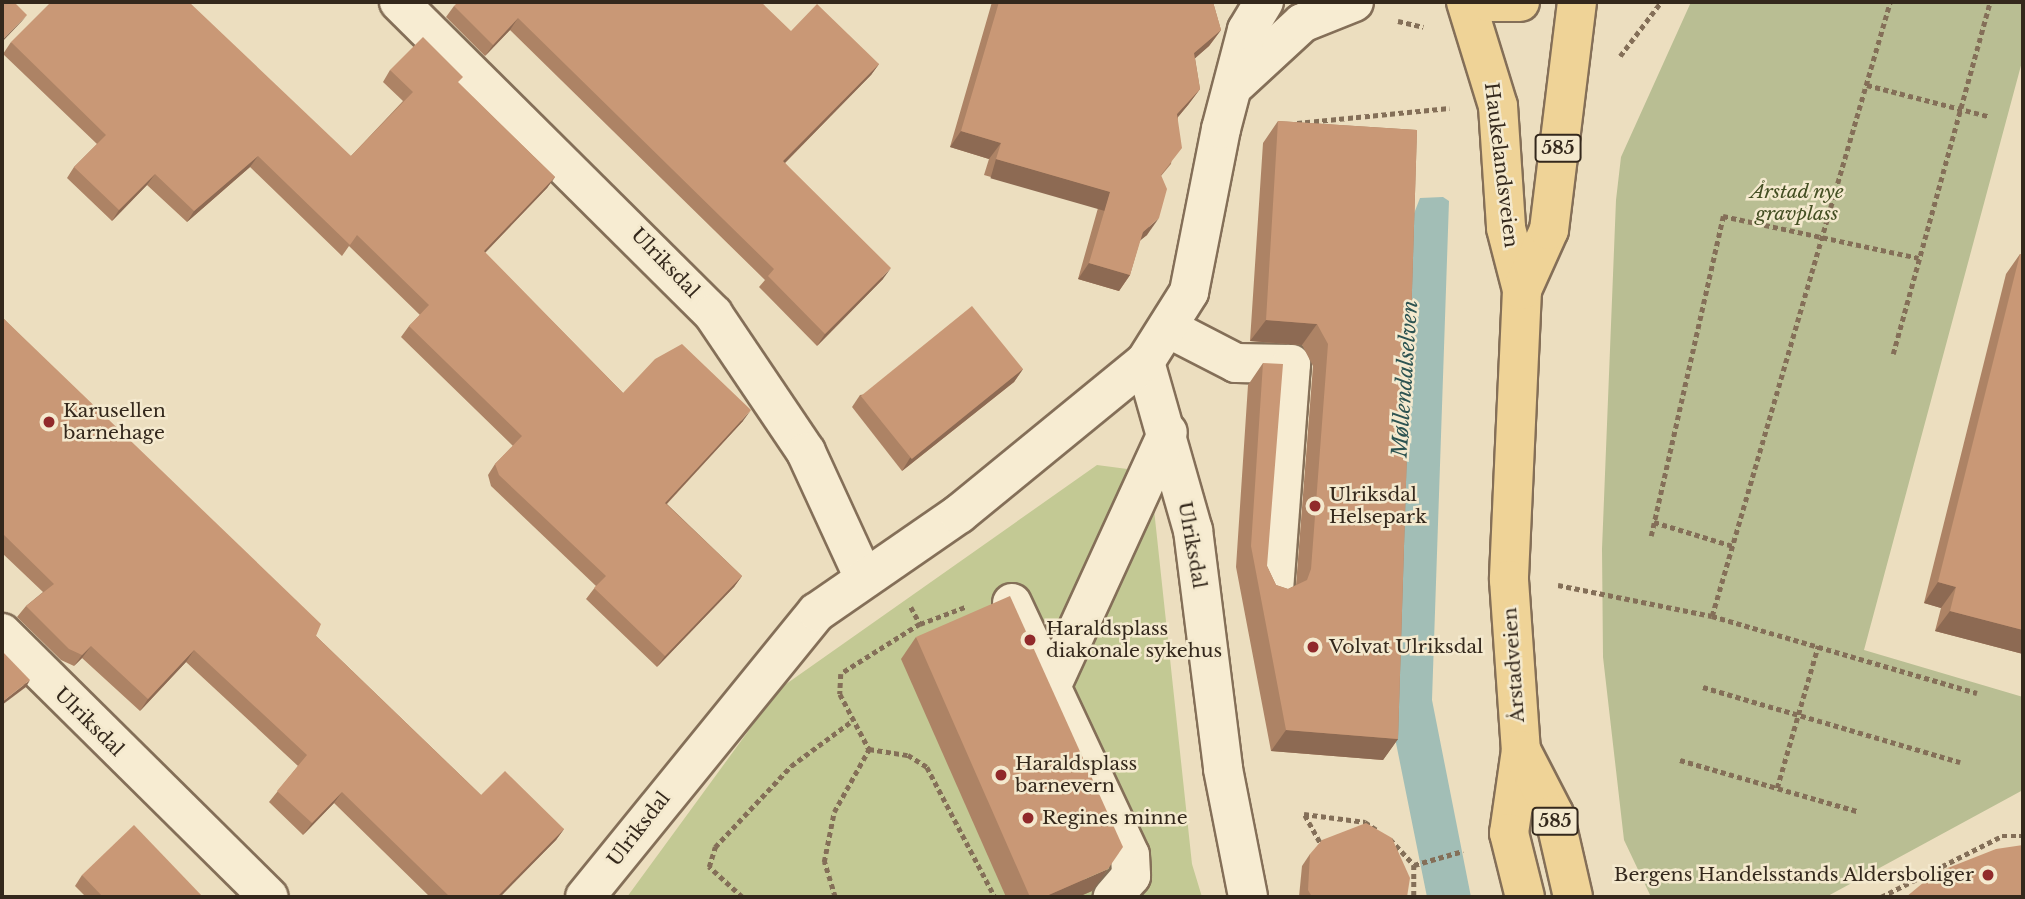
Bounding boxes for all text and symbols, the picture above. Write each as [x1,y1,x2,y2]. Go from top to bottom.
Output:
street label: Haukelandsveien [1480,81,1522,249]
road number: 585 [1534,134,1582,162]
park label: Årstad nye gravplass [1750,181,1844,225]
street label: Ulriksdal [626,223,704,303]
water label: Møllendalselven [1387,300,1423,458]
place label: Karusellen barnehage [63,400,166,444]
marker: Karusellen barnehage [41,414,57,430]
place label: Ulriksdal Helsepark [1329,484,1427,528]
marker: Ulriksdal Helsepark [1307,498,1323,514]
street label: Ulriksdal [1173,500,1211,590]
street label: Årstadveien [1499,607,1529,723]
place label: Haraldsplass diakonale sykehus [1046,618,1222,662]
marker: Haraldsplass diakonale sykehus [1020,630,1040,650]
place label: Volvat Ulriksdal [1329,636,1483,658]
marker: Volvat Ulriksdal [1303,637,1323,657]
street label: Ulriksdal [50,683,128,761]
place label: Haraldsplass barnevern [1015,753,1137,797]
marker: Haraldsplass barnevern [993,767,1009,783]
street label: Ulriksdal [603,787,675,871]
road number: 585 [1530,806,1580,836]
place label: Regines minne [1042,807,1188,829]
marker: Regines minne [1020,810,1036,826]
place label: Bergens Handelsstands Aldersboliger [1613,864,1974,886]
marker: Bergens Handelsstands Aldersboliger [1980,867,1996,883]

